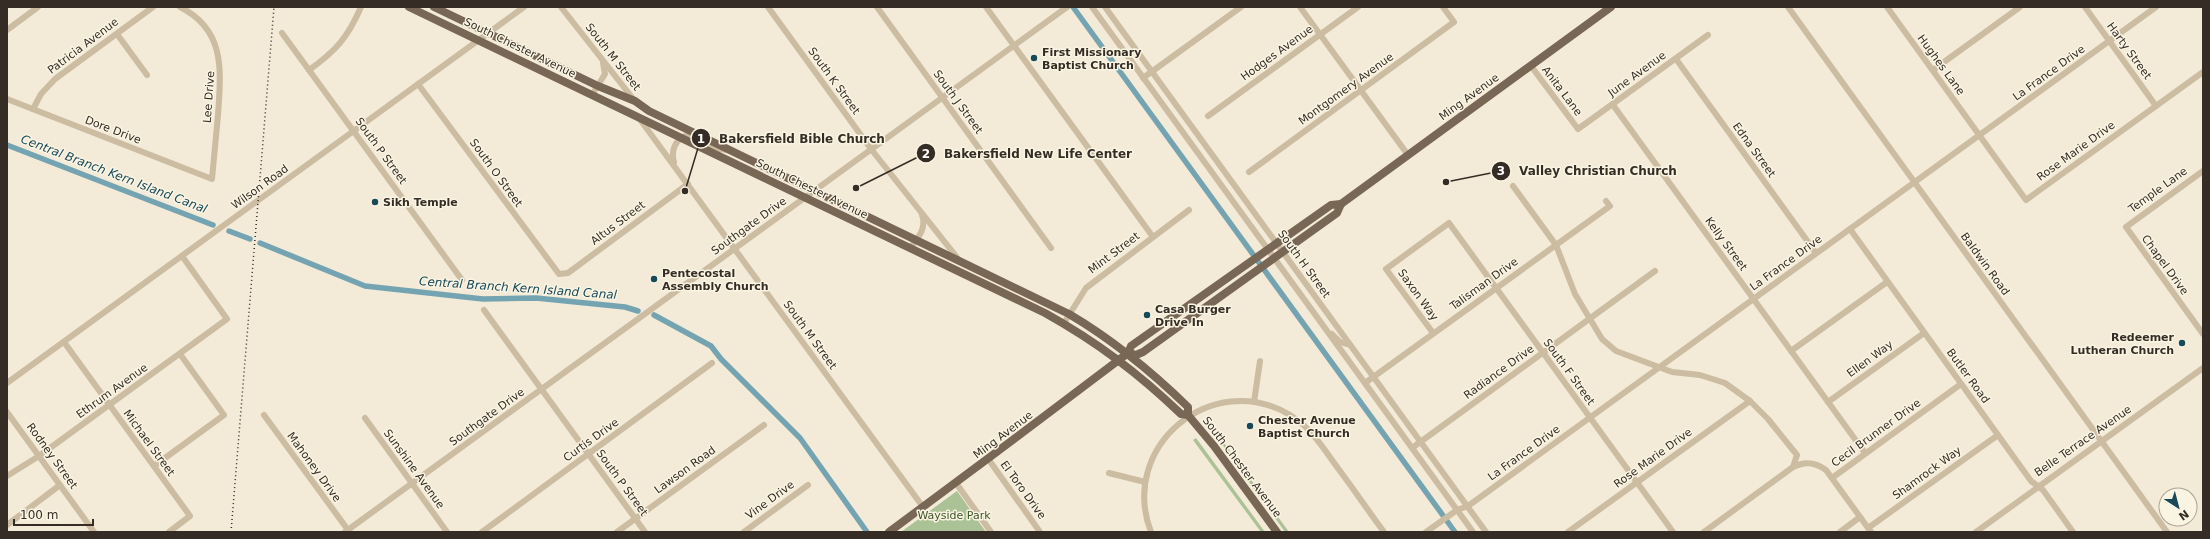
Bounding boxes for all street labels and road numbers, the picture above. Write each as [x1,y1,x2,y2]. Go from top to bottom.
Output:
street label: Patricia Avenue [45,15,121,77]
street label: South Chester Avenue [462,15,578,81]
street label: Harty Street [2104,20,2154,83]
street label: South M Street [583,21,644,94]
street label: Hodges Avenue [1238,22,1316,83]
street label: Hughes Lane [1915,32,1967,98]
street label: La France Drive [2010,42,2088,103]
street label: South K Street [805,45,863,118]
street label: June Avenue [1605,49,1669,100]
street label: Montgomery Avenue [1296,50,1396,128]
street label: Anita Lane [1539,64,1585,119]
street label: South J Street [931,68,986,137]
street label: Lee Drive [201,70,217,124]
street label: Ming Avenue [1437,71,1502,123]
street label: Dore Drive [83,113,143,147]
street label: South P Street [353,115,410,187]
street label: Rose Marie Drive [2034,118,2118,184]
street label: Edna Street [1730,120,1779,180]
street label: South O Street [467,136,525,210]
street label: South Chester Avenue [754,156,870,222]
street label: Wilson Road [229,162,291,212]
street label: Temple Lane [2125,164,2190,216]
street label: Southgate Drive [709,194,789,258]
street label: Altus Street [588,198,648,248]
street label: Kelly Street [1702,215,1750,274]
street label: South H Street [1275,228,1333,301]
street label: Mint Street [1086,229,1143,276]
street label: Baldwin Road [1958,230,2012,298]
street label: La France Drive [1747,232,1825,293]
street label: Chapel Drive [2139,232,2191,298]
street label: Talisman Drive [1447,255,1521,314]
street label: Saxon Way [1395,267,1441,324]
street label: South M Street [781,298,840,372]
street label: South F Street [1541,336,1598,408]
street label: Ellen Way [1844,338,1896,380]
street label: Radiance Drive [1461,342,1537,402]
street label: Butler Road [1944,346,1992,406]
street label: Ethrum Avenue [74,361,150,421]
street label: Southgate Drive [447,385,527,449]
street label: Cecil Brunner Drive [1829,396,1923,470]
street label: Belle Terrace Avenue [2032,403,2134,479]
street label: Michael Street [121,407,178,479]
street label: Ming Avenue [971,408,1035,462]
street label: South Chester Avenue [1200,414,1284,520]
street label: Curtis Drive [561,415,621,464]
street label: Rodney Street [24,421,81,492]
street label: La France Drive [1485,422,1563,483]
street label: Rose Marie Drive [1611,425,1695,491]
street label: Sunshine Avenue [381,427,447,511]
street label: Mahoney Drive [284,430,344,505]
street label: Lawson Road [652,443,718,497]
street label: Shamrock Way [1890,443,1964,502]
street label: South P Street [594,447,651,519]
street label: El Toro Drive [997,458,1049,522]
street label: Vine Drive [743,478,797,522]

